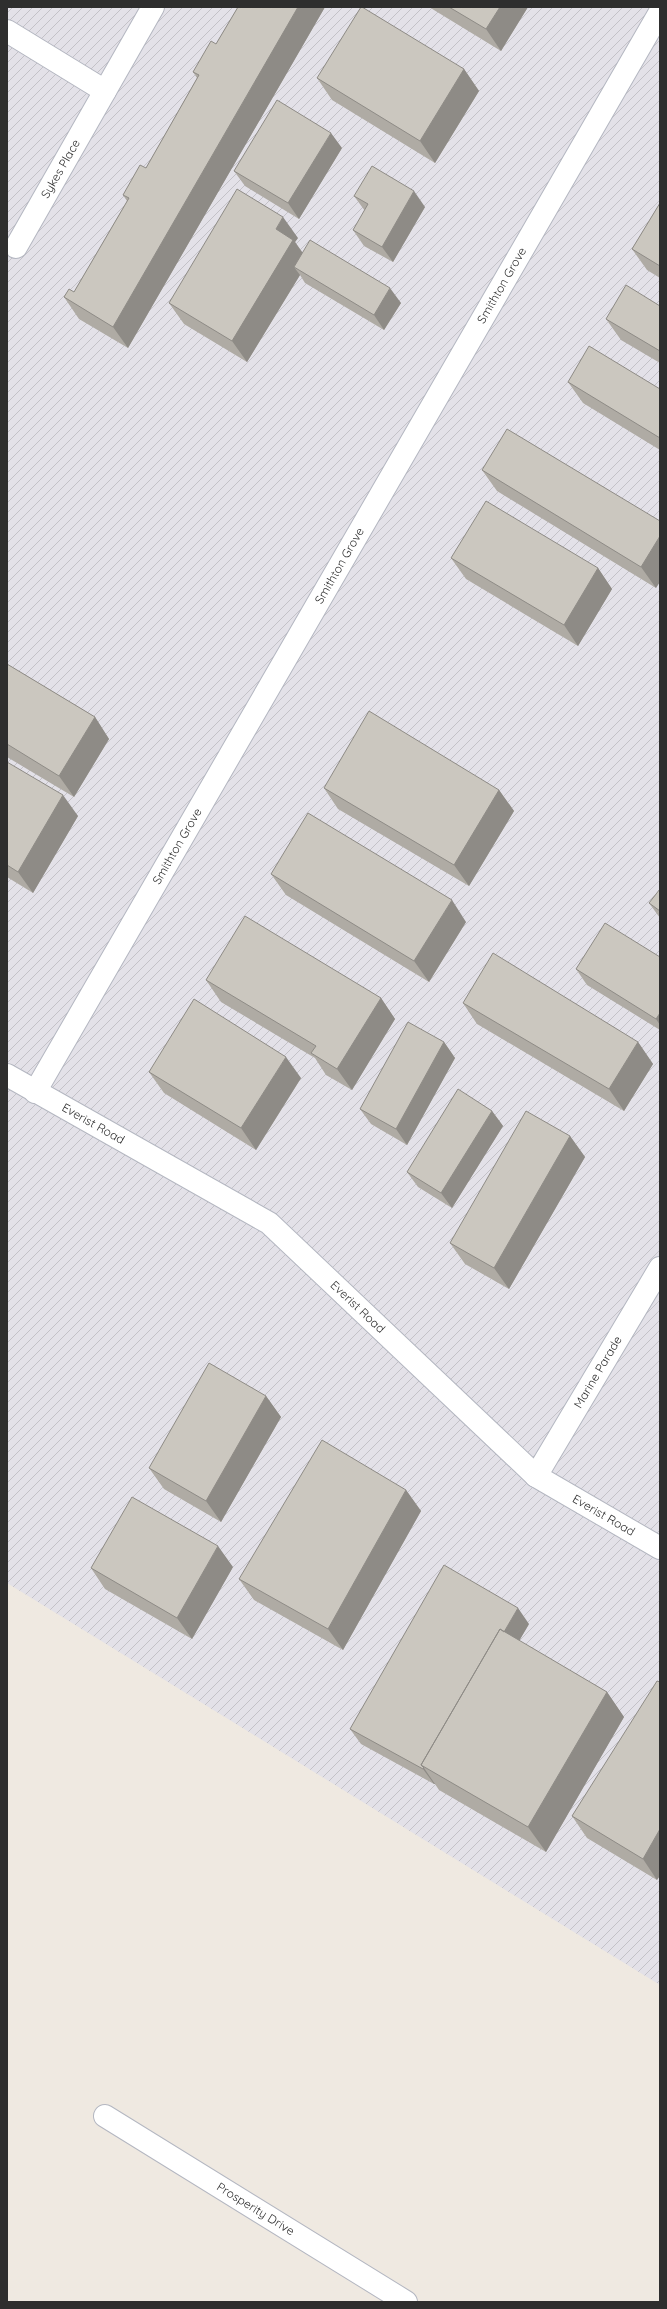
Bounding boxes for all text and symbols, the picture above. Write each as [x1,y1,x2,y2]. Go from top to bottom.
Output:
street label: Sykes Place [37,136,83,201]
street label: Smithton Grove [473,244,529,326]
street label: Smithton Grove [311,525,367,606]
street label: Smithton Grove [149,805,205,887]
street label: Everist Road [59,1100,127,1147]
street label: Everist Road [328,1277,388,1336]
street label: Marine Parade [570,1333,625,1411]
street label: Everist Road [570,1491,638,1539]
street label: Prosperity Drive [214,2179,298,2238]

